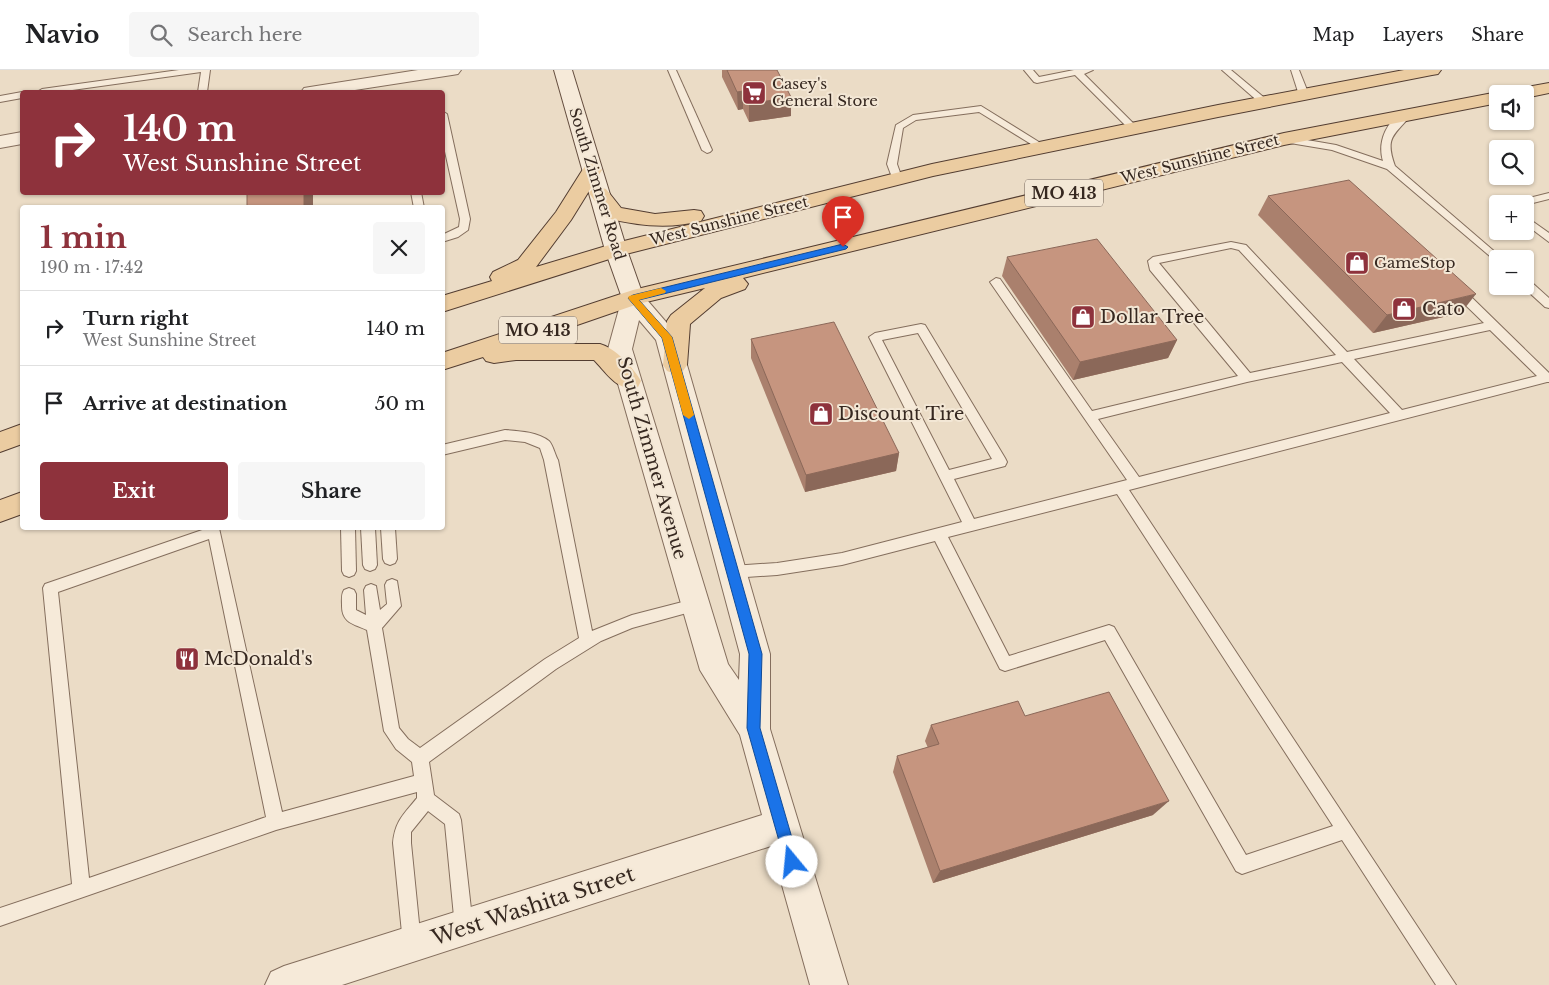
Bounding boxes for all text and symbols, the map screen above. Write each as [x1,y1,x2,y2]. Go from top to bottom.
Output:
search box [129,12,479,57]
text: Navio [25,20,99,49]
icon: search [147,21,175,49]
text: Search here [187,23,302,46]
text: Map [1313,24,1354,46]
text: Layers [1382,24,1443,46]
text: Share [1471,24,1524,46]
place label: Casey's General Store [772,74,878,110]
supermarket icon: Casey's General Store [741,80,767,106]
map controls [1489,85,1534,295]
button: sound [1489,85,1534,130]
street label: South Zimmer Road [565,105,630,262]
text: 140 m [123,107,236,150]
icon: right [40,110,105,175]
street label: West Sunshine Street [1118,130,1281,188]
button: search [1489,140,1534,185]
text: West Sunshine Street [123,150,361,177]
road number: MO 413 [1025,180,1103,206]
street label: West Sunshine Street [647,192,810,250]
button: + [1489,195,1534,240]
pin [822,196,864,247]
icon: arrive [829,203,857,231]
text: 1 min [40,219,127,256]
button: close [373,222,425,274]
shop icon: GameStop [1344,250,1370,276]
button: − [1489,250,1534,295]
place label: GameStop [1374,253,1455,272]
text: 190 m · 17:42 [40,257,143,277]
shop icon: Cato [1391,296,1417,322]
place label: Cato [1422,298,1465,320]
shop icon: Dollar Tree [1070,304,1096,330]
place label: Dollar Tree [1100,306,1204,328]
text: Turn right [83,307,189,330]
icon: right [40,314,68,342]
road number: MO 413 [499,316,577,344]
text: 140 m [366,317,425,340]
text: West Sunshine Street [83,330,256,350]
street label: South Zimmer Avenue [613,354,691,562]
icon: arrive [40,389,68,417]
text: Arrive at destination [83,392,287,415]
text: 50 m [375,392,425,415]
shop icon: Discount Tire [808,401,834,427]
place label: Discount Tire [838,403,964,425]
button: Exit [40,462,228,520]
button: Share [238,462,425,520]
restaurant icon: McDonald's [174,646,200,672]
place label: McDonald's [204,648,313,670]
position arrow [765,835,817,887]
street label: West Washita Street [427,861,638,951]

